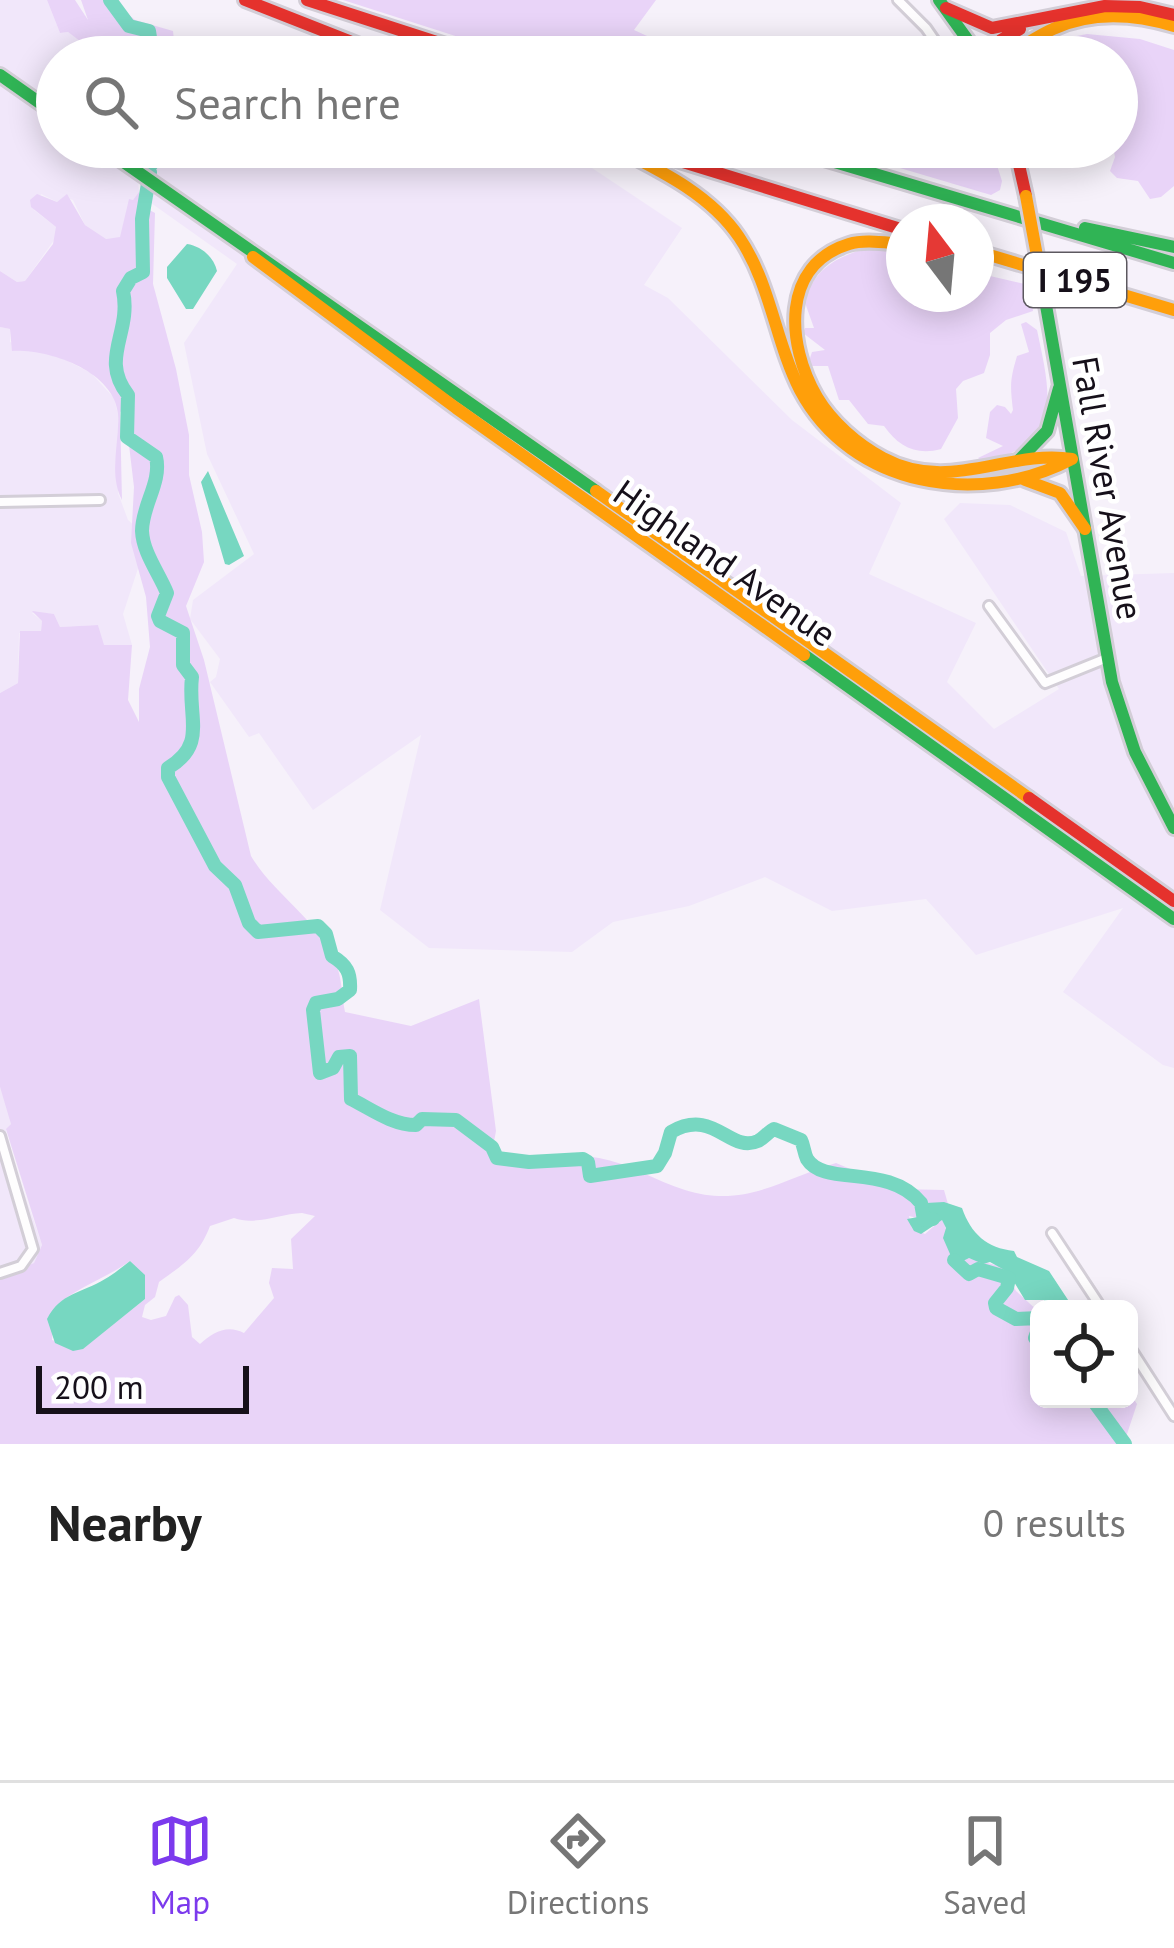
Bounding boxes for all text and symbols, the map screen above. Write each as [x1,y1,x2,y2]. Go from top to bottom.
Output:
search box [36,36,1138,168]
icon: search [78,69,144,135]
text: Search here [174,73,401,131]
north arrow [886,204,994,312]
road number: I 195 [1024,253,1126,307]
street label: Fall River Avenue [1062,353,1155,623]
street label: Highland Avenue [605,468,846,657]
map controls [1030,1300,1138,1408]
button: locate [1030,1300,1138,1408]
scale bar [36,1360,249,1413]
text: 200 m [54,1365,144,1408]
text: Nearby [48,1489,202,1555]
text: 0 results [983,1497,1126,1548]
tab: Map [147,1808,213,1923]
tab: Directions [507,1808,649,1923]
tab: Saved [943,1808,1027,1923]

